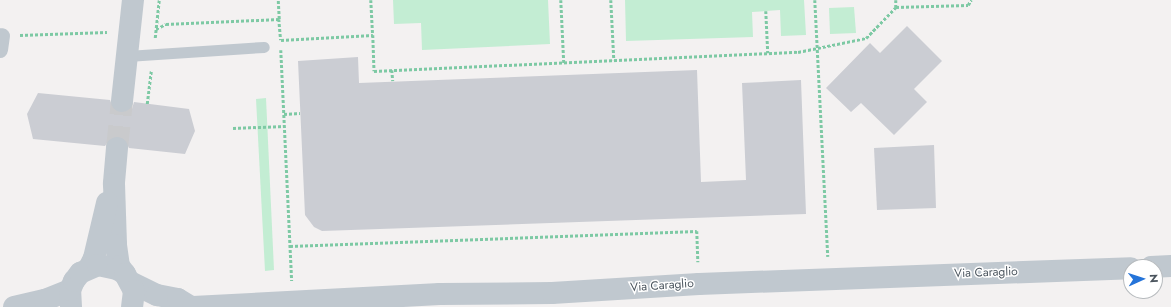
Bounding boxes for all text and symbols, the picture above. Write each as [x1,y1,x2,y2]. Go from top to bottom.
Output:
north arrow [1123,259,1163,299]
street label: Via Caraglio [954,265,1018,281]
text: N [1146,274,1162,283]
street label: Via Caraglio [630,277,694,295]

